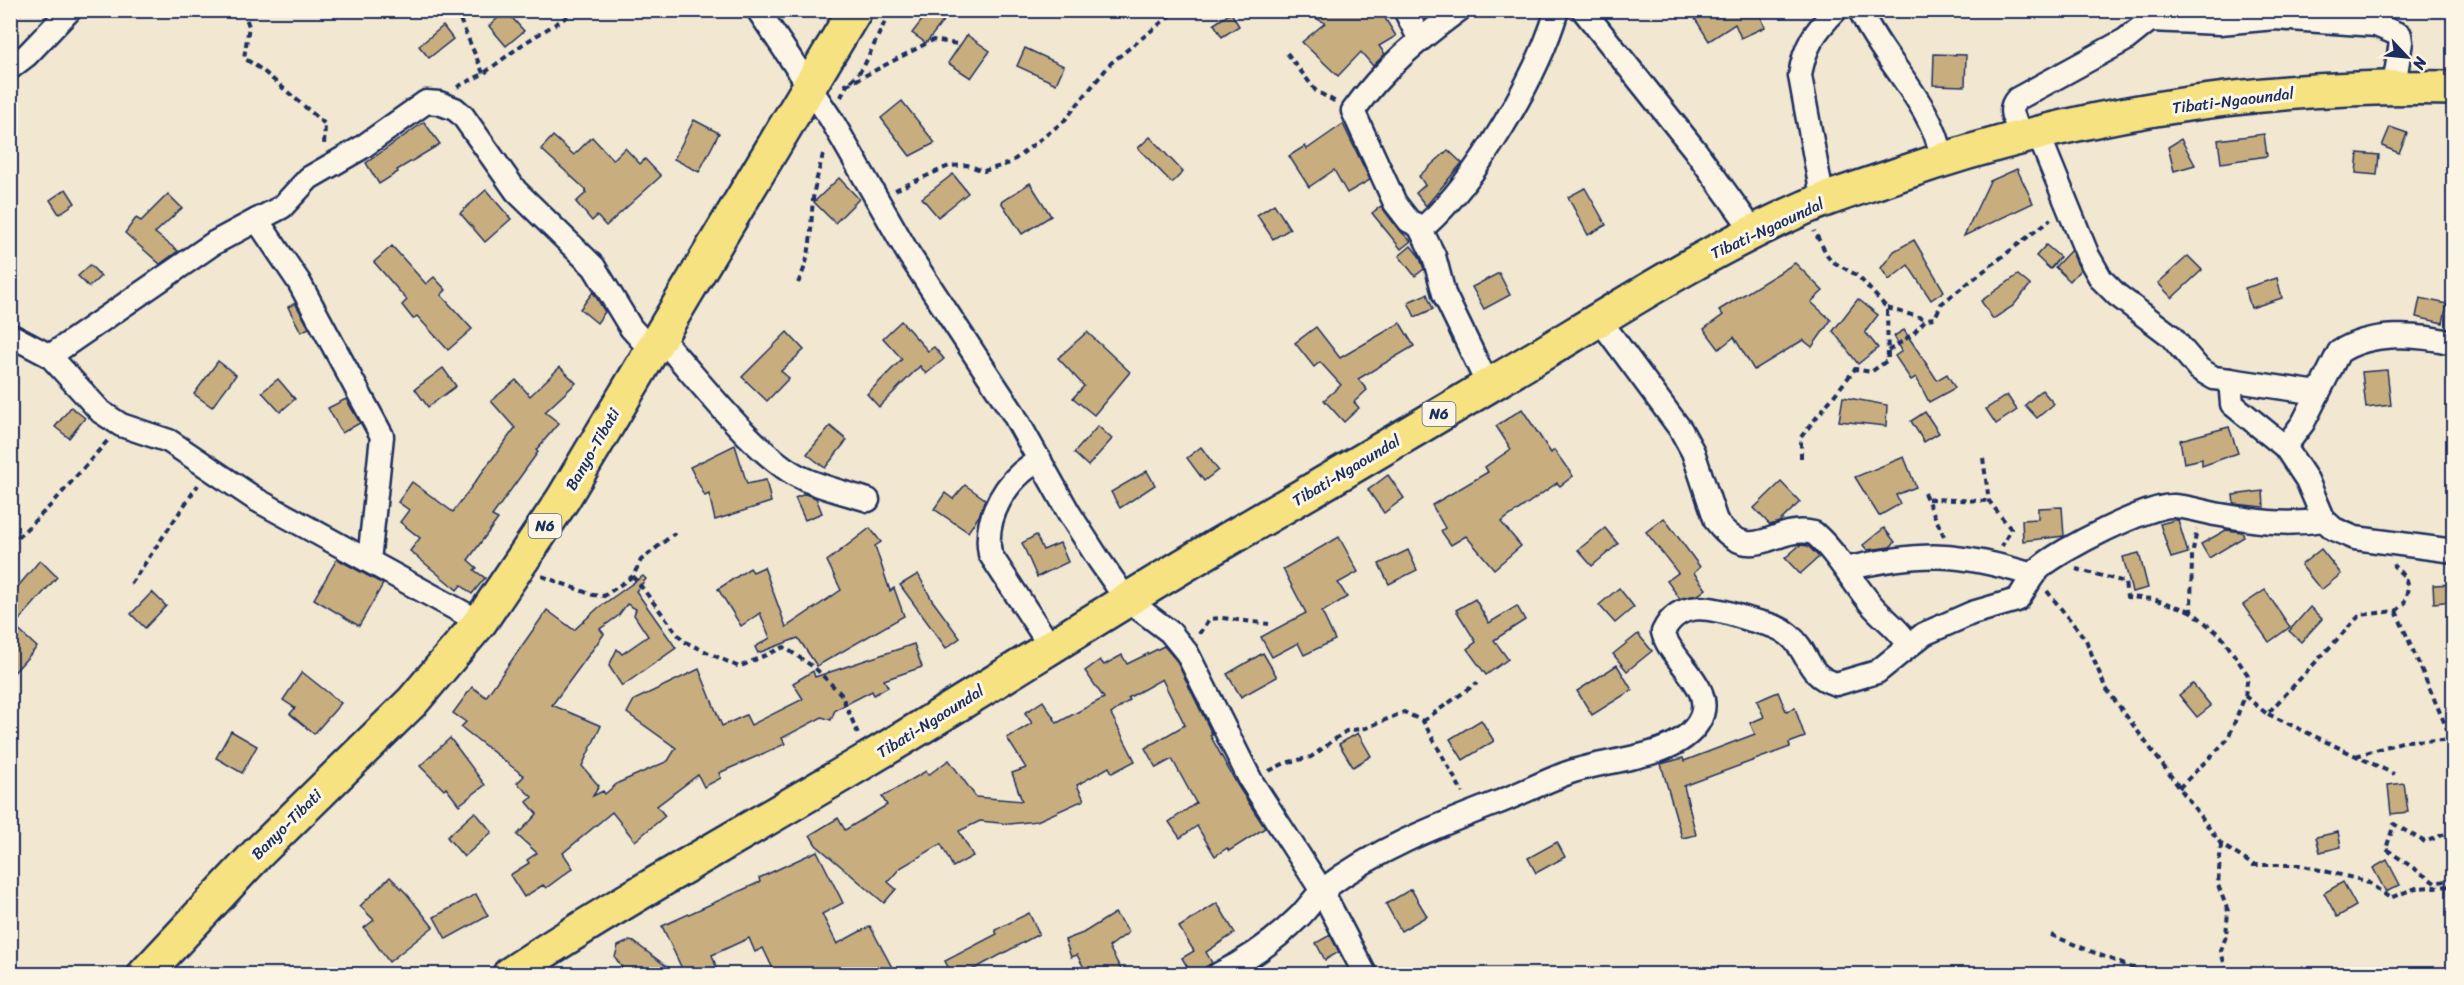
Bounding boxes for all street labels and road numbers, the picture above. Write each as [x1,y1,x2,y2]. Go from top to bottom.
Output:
street label: Tibati-Ngaoundal [2170,79,2296,122]
street label: Tibati-Ngaoundal [1706,189,1829,267]
street label: Banyo-Tibati [557,402,628,496]
road number: N6 [1422,402,1456,426]
street label: Tibati-Ngaoundal [1286,426,1407,514]
road number: N6 [528,514,562,538]
street label: Tibati-Ngaoundal [871,676,990,766]
street label: Banyo-Tibati [244,781,329,867]

